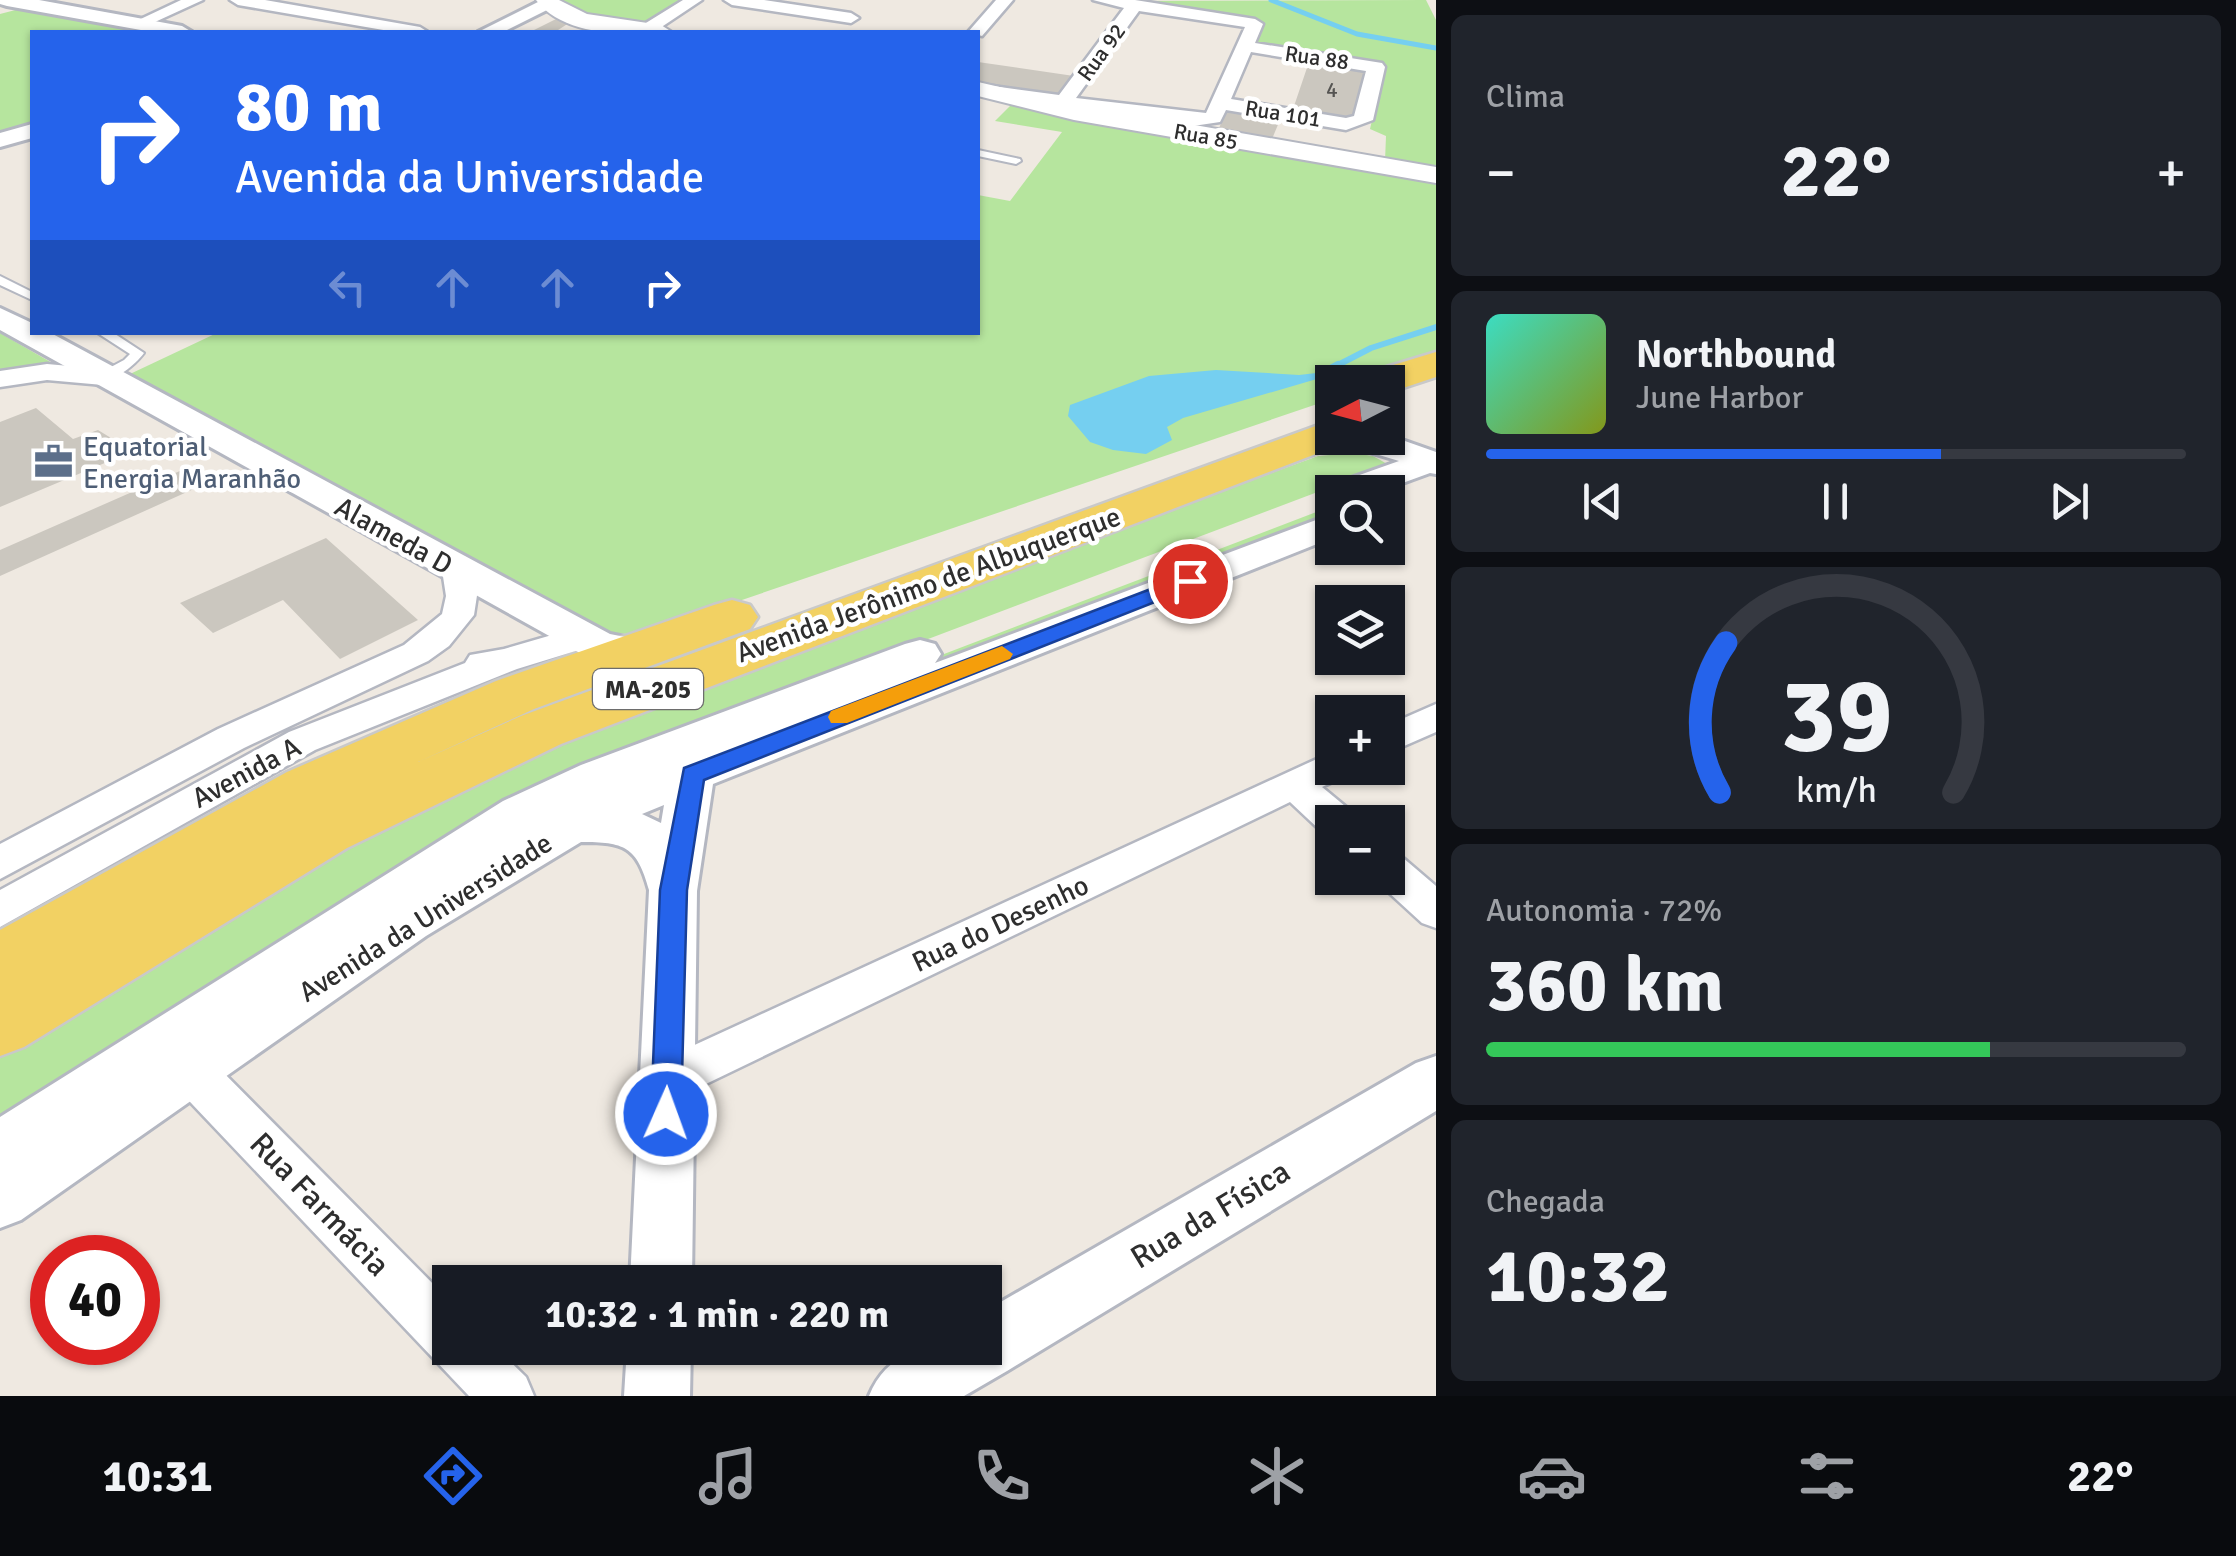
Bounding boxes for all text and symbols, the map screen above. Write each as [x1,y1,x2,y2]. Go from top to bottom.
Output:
street label: Rua 92 [1072,18,1131,86]
street label: Rua 88 [1283,40,1351,75]
text: 80 m [235,64,383,150]
icon: right [70,70,200,200]
house number: 4 [1326,76,1338,103]
text: Clima [1486,77,1565,116]
street label: Rua 101 [1243,94,1323,133]
street label: Rua 85 [1172,118,1240,155]
text: 22° [1781,125,1892,218]
text: − [1486,139,1516,207]
text: + [2156,139,2186,207]
text: Avenida da Universidade [235,150,704,205]
icon: left [320,260,375,315]
icon: ahead [425,260,480,315]
icon: ahead [530,260,585,315]
icon: right [635,260,690,315]
text: Northbound [1636,331,1836,378]
north arrow [1315,365,1405,455]
map controls [1315,365,1405,895]
text: June Harbor [1636,378,1803,417]
place label: Equatorial Energia Maranhão [83,430,301,496]
office icon: Equatorial Energia Maranhão [32,441,74,483]
icon: previous [1575,474,1630,529]
icon: pause [1808,474,1863,529]
icon: next [2042,474,2097,529]
button: search [1315,475,1405,565]
street label: Alameda D [329,490,458,582]
street label: Avenida Jerônimo de Albuquerque [732,499,1125,670]
pin [1148,539,1233,624]
icon: arrive [1163,554,1218,609]
button: layers [1315,585,1405,675]
text: 39 [1780,652,1892,780]
road number: MA-205 [593,669,703,709]
button: + [1315,695,1405,785]
street label: Avenida A [186,730,307,816]
text: km/h [1796,768,1876,812]
button: − [1315,805,1405,895]
street label: Avenida da Universidade [293,826,558,1010]
street label: Rua do Desenho [907,868,1094,980]
text: Autonomia · 72% [1486,891,1722,930]
text: 360 km [1486,939,1724,1032]
position arrow [614,1062,718,1166]
street label: Rua Farmácia [241,1124,398,1284]
street label: Rua da Física [1124,1152,1297,1277]
text: Chegada [1486,1182,1605,1221]
text: 10:32 [1486,1230,1670,1323]
speed limit sign: 40 [30,1235,160,1365]
text: 10:32 · 1 min · 220 m [545,1291,889,1338]
icon: directions [418,1441,488,1511]
icon: music [693,1441,763,1511]
icon: phone [967,1441,1037,1511]
icon: climate [1242,1441,1312,1511]
icon: car [1517,1441,1587,1511]
icon: filters [1792,1441,1862,1511]
text: 10:31 [102,1449,213,1504]
text: 22° [2067,1449,2134,1504]

